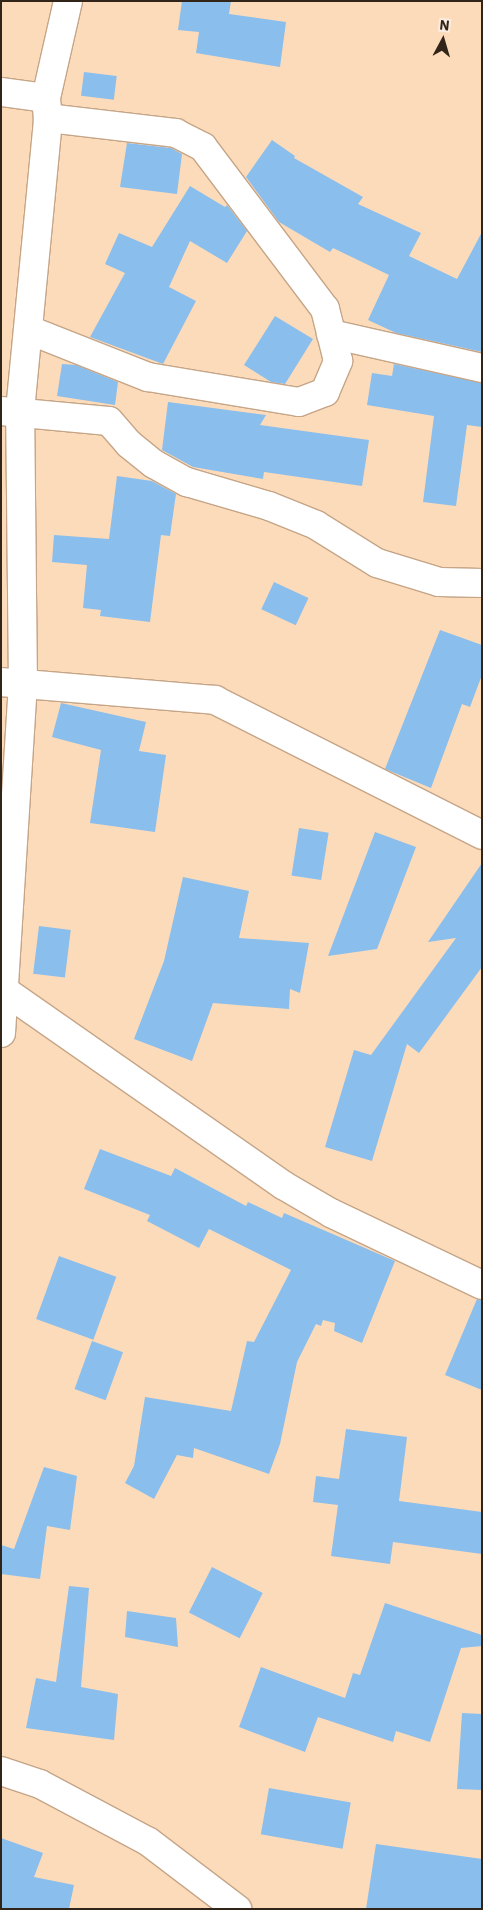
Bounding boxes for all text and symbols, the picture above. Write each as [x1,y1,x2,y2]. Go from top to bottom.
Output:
north arrow [418,15,468,65]
text: N [439,16,451,35]

